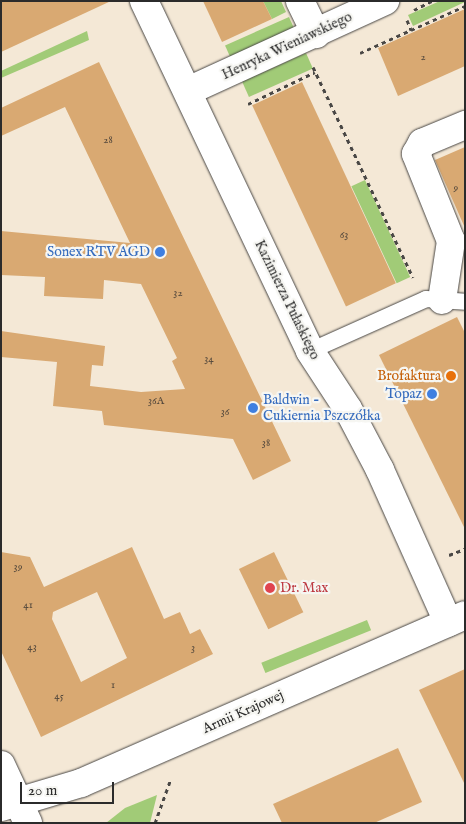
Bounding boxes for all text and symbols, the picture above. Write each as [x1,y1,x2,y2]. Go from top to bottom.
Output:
street label: Henryka Wieniawskiego [219,8,355,84]
house number: 2 [420,50,426,64]
house number: 28 [103,133,113,147]
house number: 9 [454,181,458,195]
house number: 63 [340,228,348,242]
street label: Kazimierza Pułaskiego [251,237,323,363]
place label: Sonex RTV AGD [47,244,150,260]
marker: Sonex RTV AGD [154,246,166,258]
house number: 32 [173,286,183,300]
house number: 34 [204,352,214,366]
place label: Brofaktura [377,368,441,384]
marker: Brofaktura [445,370,457,382]
place label: Topaz [385,386,422,402]
marker: Topaz [426,388,438,400]
place label: Baldwin - Cukiernia Pszczółka [263,392,380,424]
house number: 36A [148,394,164,408]
marker: Baldwin - Cukiernia Pszczółka [247,402,259,414]
house number: 36 [221,405,229,419]
house number: 38 [262,436,270,450]
house number: 39 [14,560,22,574]
place label: Dr. Max [280,580,328,596]
marker: Dr. Max [264,582,276,594]
house number: 41 [23,598,33,612]
house number: 43 [27,640,37,654]
house number: 3 [191,641,195,655]
house number: 1 [111,678,115,692]
street label: Armii Krajowej [200,687,286,737]
house number: 45 [54,689,64,703]
scale bar [22,772,116,804]
text: 20 m [28,781,57,800]

